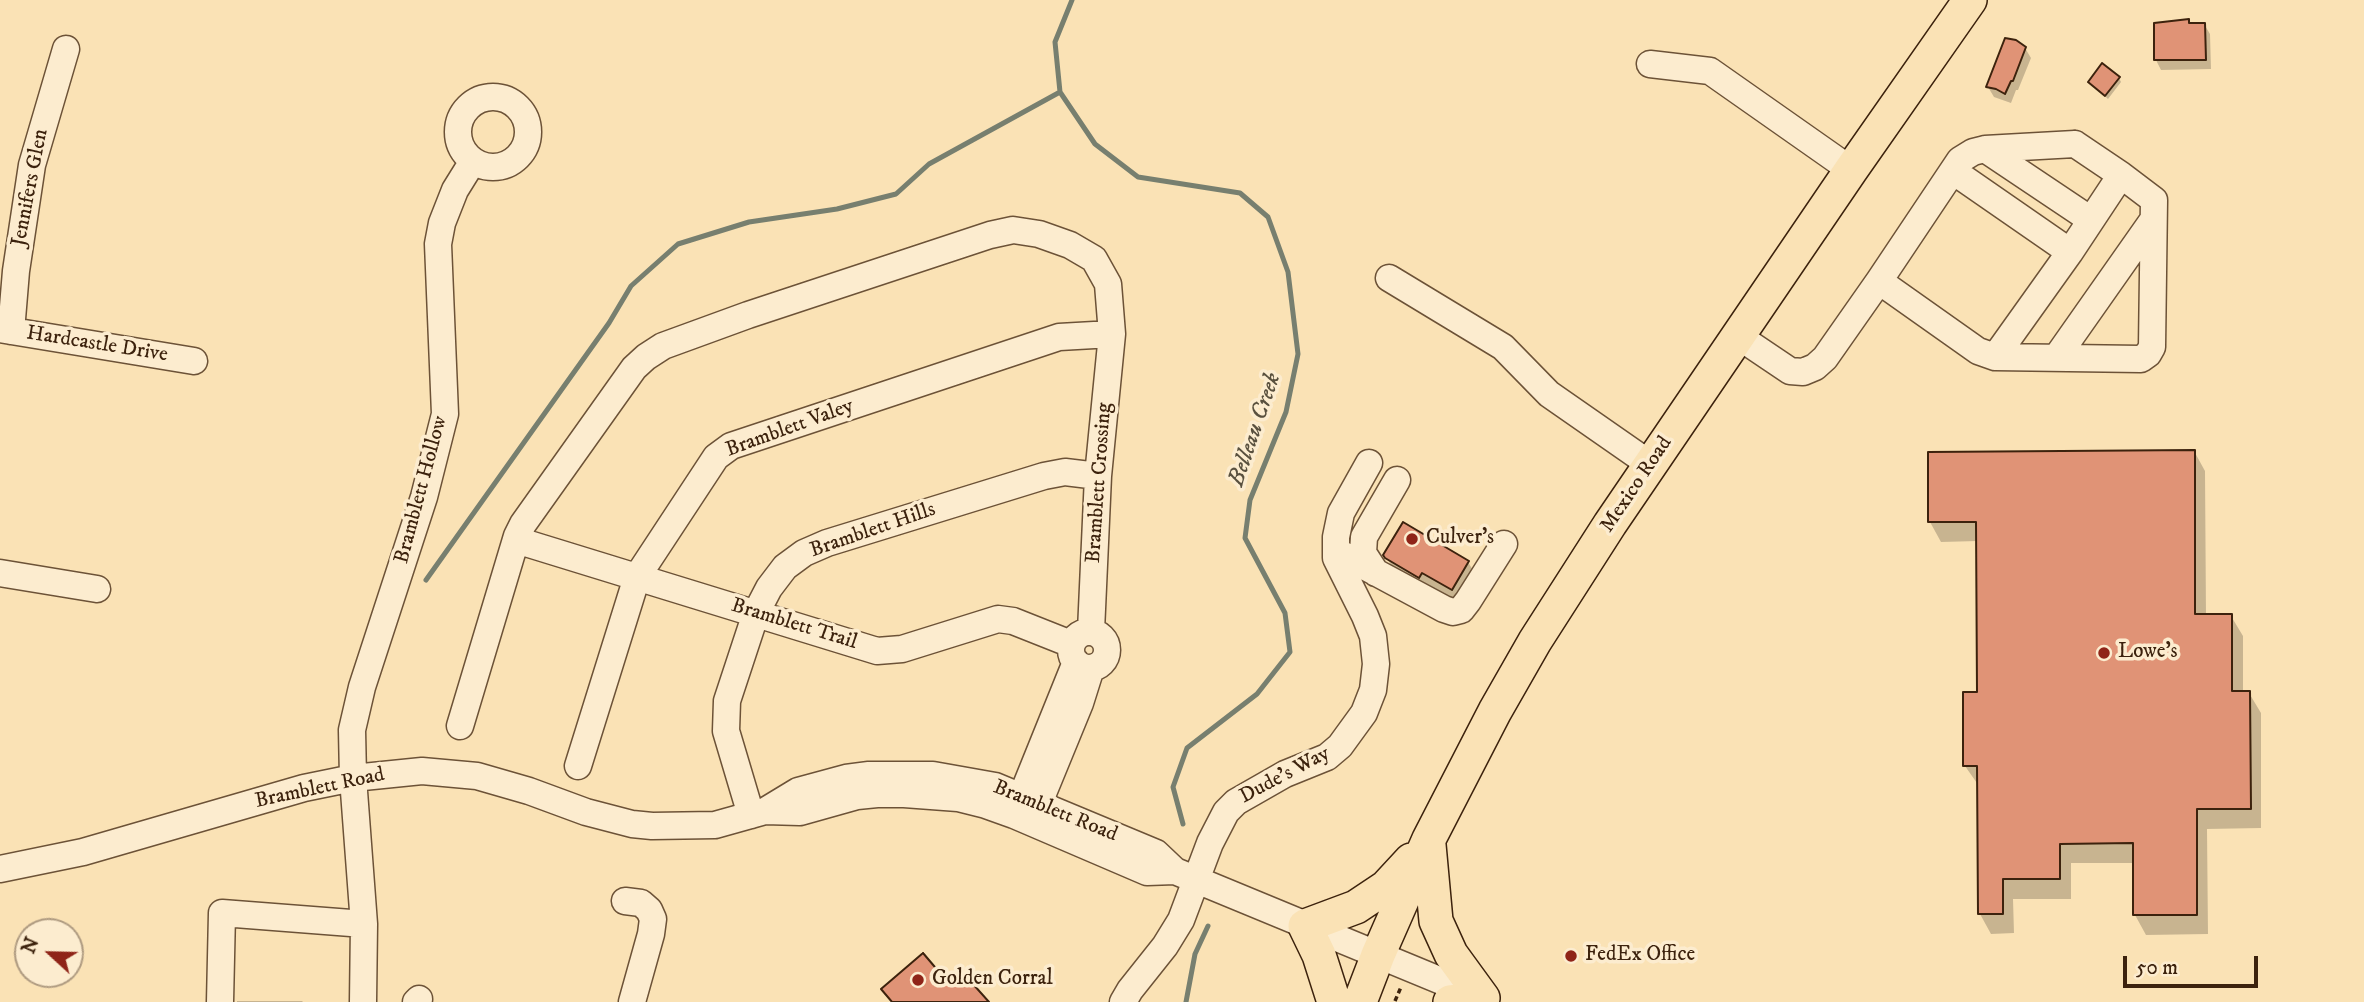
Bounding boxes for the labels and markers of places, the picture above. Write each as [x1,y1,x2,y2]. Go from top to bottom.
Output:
place label: Culver's [1426,526,1494,552]
marker: Culver's [1404,531,1420,547]
place label: Lowe's [2118,640,2178,666]
marker: Lowe's [2096,645,2112,661]
place label: FedEx Office [1585,943,1695,969]
marker: FedEx Office [1563,948,1579,964]
place label: Golden Corral [932,967,1053,993]
marker: Golden Corral [910,972,926,988]

